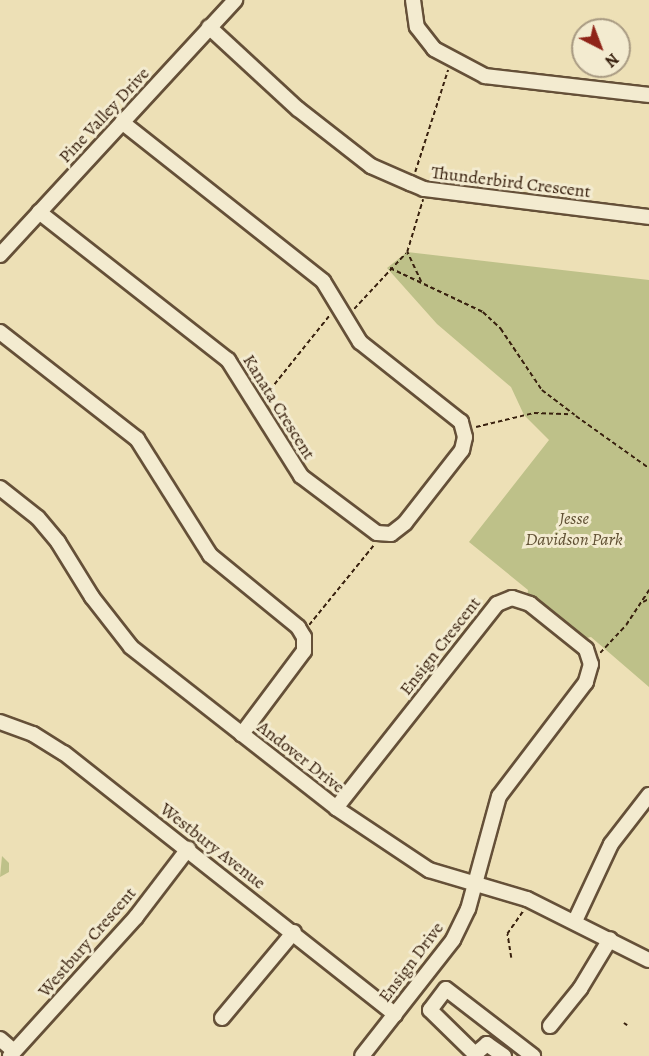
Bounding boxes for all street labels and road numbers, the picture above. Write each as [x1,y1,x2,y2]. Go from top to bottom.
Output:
street label: Pine Valley Drive [54,63,154,167]
street label: Thunderbird Crescent [430,162,592,202]
street label: Kanata Crescent [238,350,320,464]
street label: Ensign Crescent [395,593,485,699]
street label: Andover Drive [253,716,349,798]
street label: Westbury Avenue [156,798,270,894]
street label: Westbury Crescent [33,883,141,1001]
street label: Ensign Drive [374,918,448,1006]

